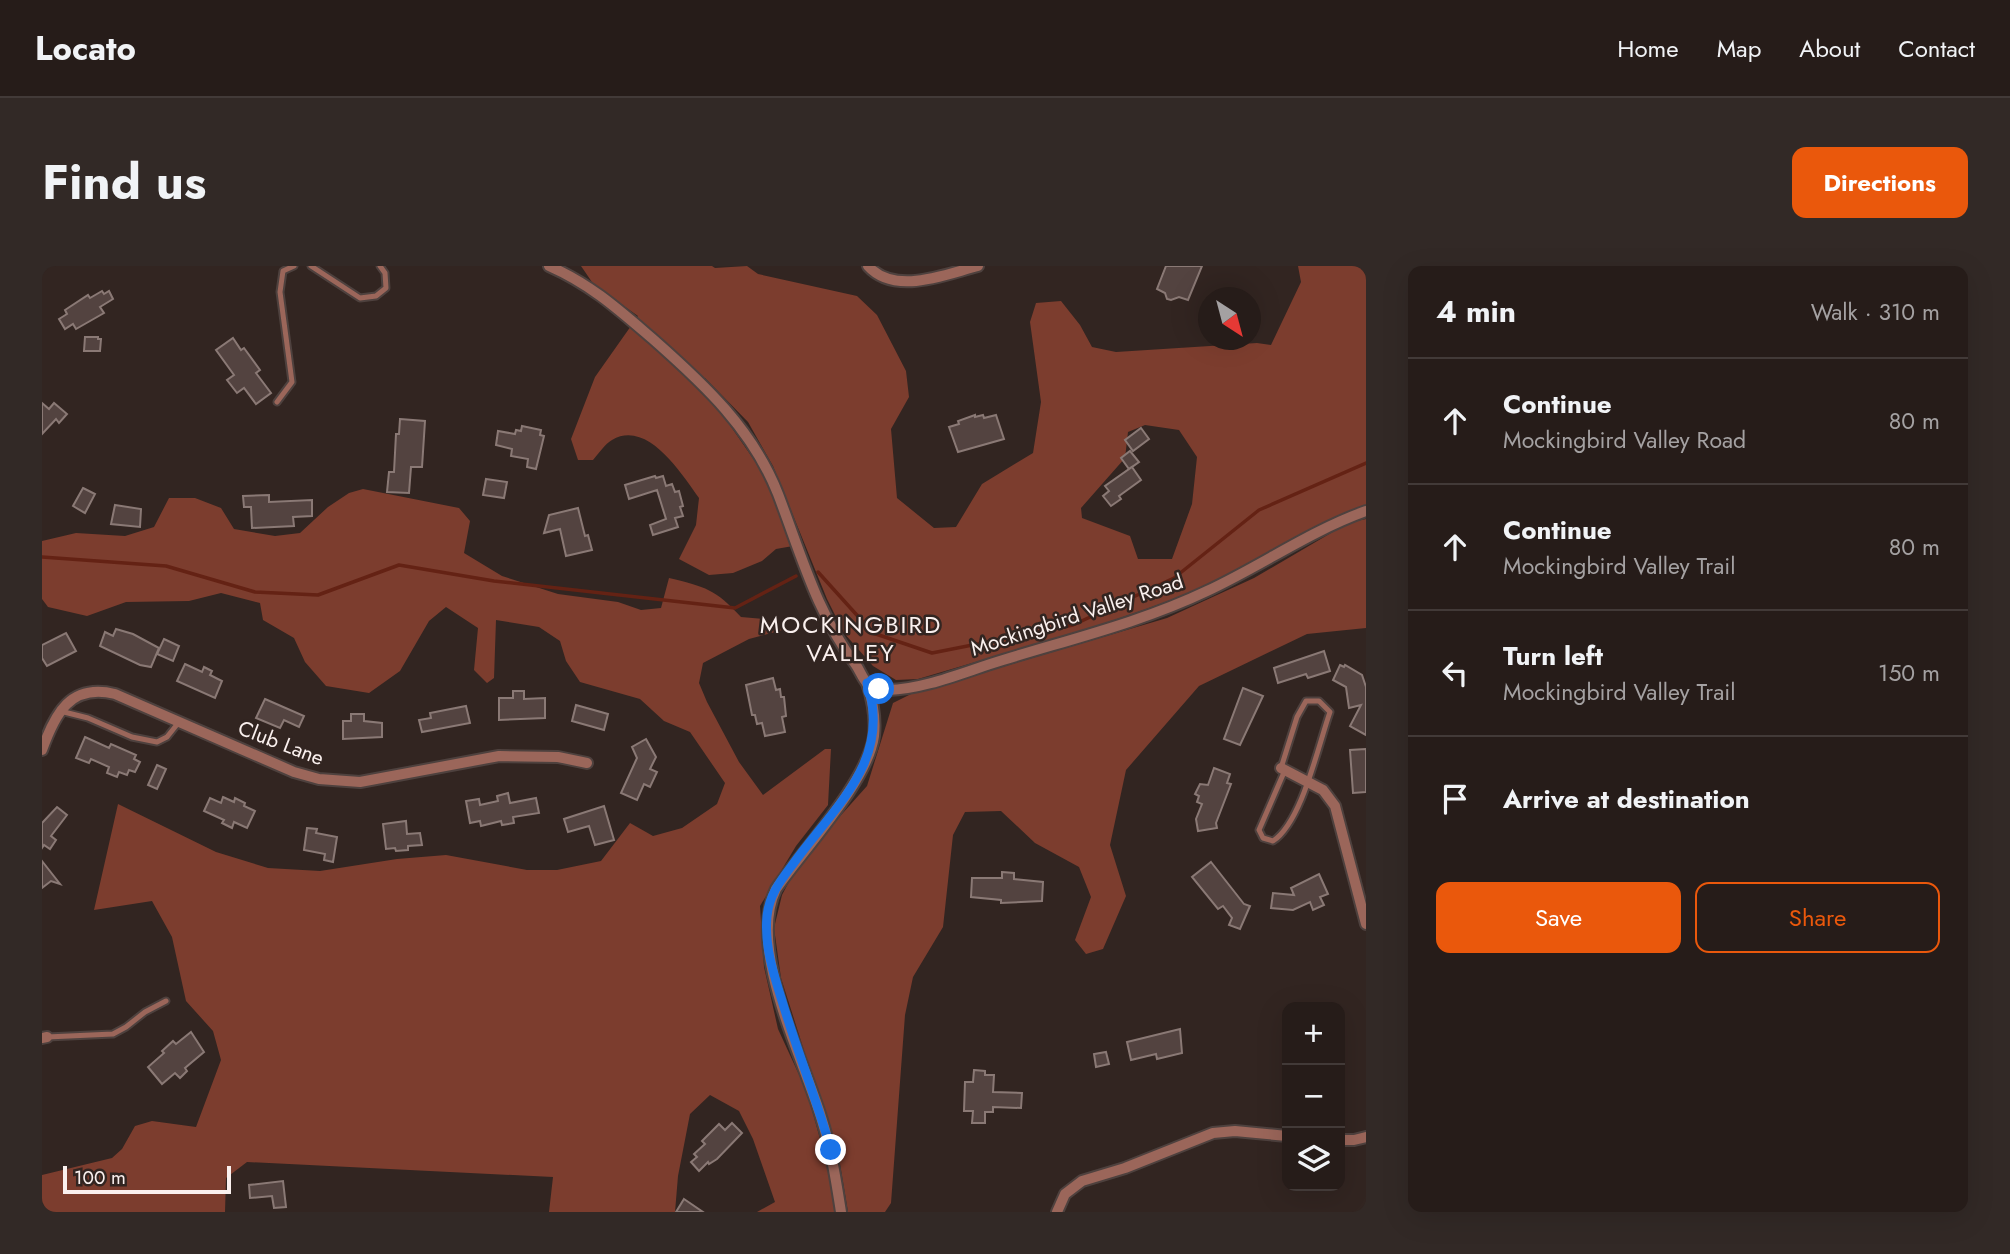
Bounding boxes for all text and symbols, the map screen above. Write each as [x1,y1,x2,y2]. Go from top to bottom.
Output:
text: Locato [35,25,136,72]
text: Home [1617,31,1679,66]
text: Map [1717,31,1761,66]
text: About [1799,31,1860,66]
text: Contact [1898,31,1975,66]
text: Find us [42,147,206,217]
button: Directions [1792,147,1968,218]
north arrow [1198,287,1261,350]
text: 4 min [1436,290,1516,333]
text: Walk · 310 m [1811,295,1940,329]
text: Continue [1503,385,1612,423]
icon: ahead [1436,402,1474,440]
text: 80 m [1889,404,1940,438]
text: Mockingbird Valley Road [1503,423,1746,457]
text: Continue [1503,511,1612,549]
icon: ahead [1436,528,1474,566]
text: 80 m [1889,530,1940,564]
text: Mockingbird Valley Trail [1503,549,1736,583]
street label: Mockingbird Valley Road [967,566,1187,664]
district label: MOCKINGBIRD VALLEY [760,607,942,670]
text: Turn left [1503,637,1603,675]
icon: left [1436,654,1474,692]
text: 150 m [1878,656,1940,690]
route start [863,673,894,704]
text: Mockingbird Valley Trail [1503,675,1736,709]
street label: Club Lane [234,713,329,773]
icon: arrive [1436,780,1474,818]
text: Arrive at destination [1503,780,1750,818]
button: Save [1436,882,1681,953]
button: Share [1695,882,1940,953]
map controls [1282,1002,1345,1191]
button: + [1282,1002,1345,1065]
button: − [1282,1065,1345,1128]
button: layers [1282,1128,1345,1191]
route end [815,1134,846,1165]
scale bar [63,1163,231,1195]
text: 100 m [74,1164,126,1191]

